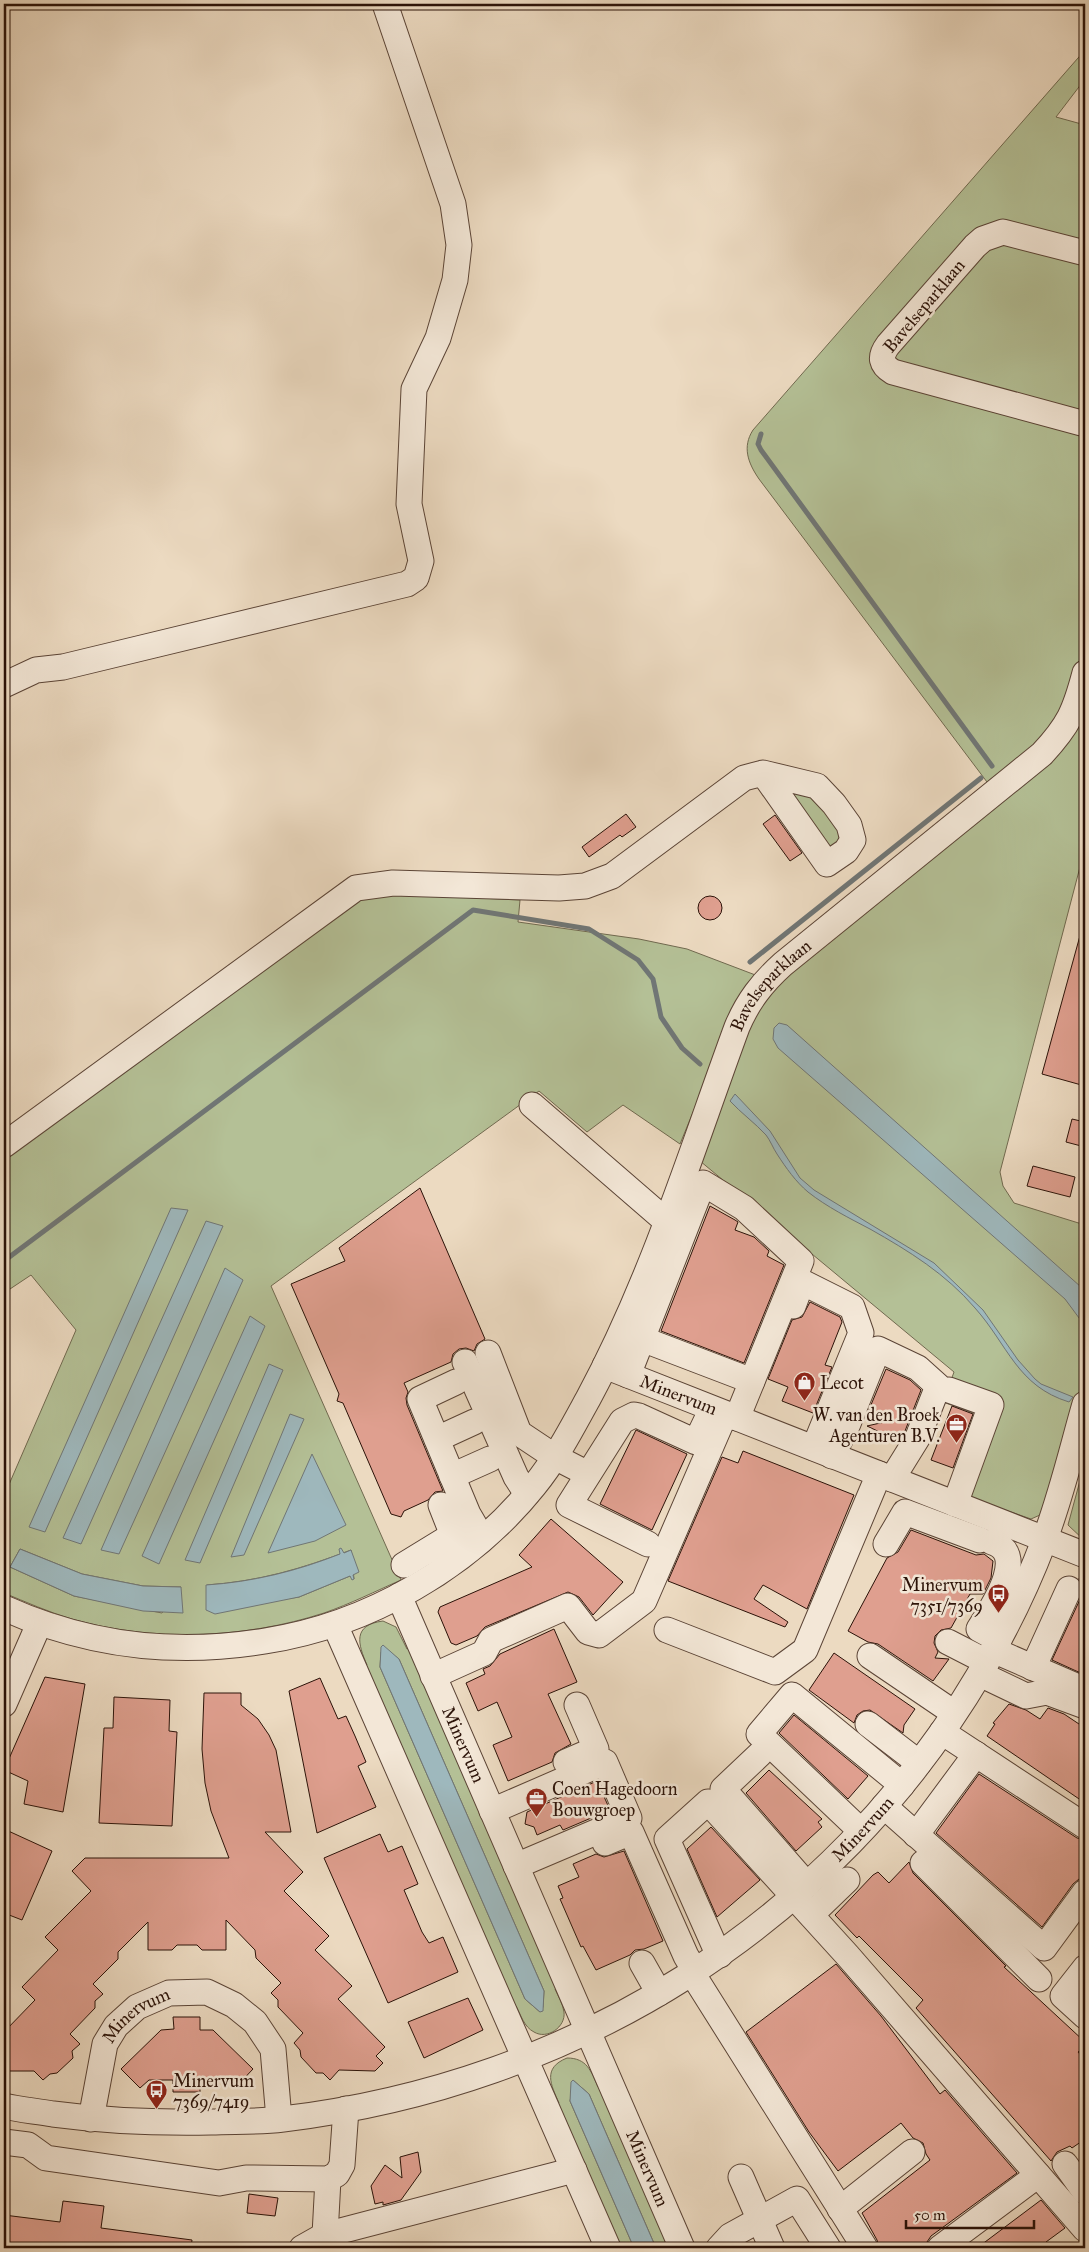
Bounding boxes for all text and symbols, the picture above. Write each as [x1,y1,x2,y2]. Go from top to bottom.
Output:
street label: Bavelseparklaan [878,254,970,357]
street label: Bavelseparklaan [725,934,816,1035]
street label: Minervum [637,1370,720,1420]
shop icon: Lecot [792,1371,816,1402]
place label: Lecot [820,1372,865,1394]
place label: W. van den Broek Agenturen B.V. [813,1404,941,1448]
office icon: W. van den Broek Agenturen B.V. [944,1413,968,1444]
place label: Minervum 7351/7369 [902,1574,983,1617]
bus stop icon: Minervum 7351/7369 [987,1583,1011,1614]
street label: Minervum [437,1703,490,1786]
place label: Coen Hagedoorn Bouwgroep [552,1778,678,1822]
office icon: Coen Hagedoorn Bouwgroep [524,1787,548,1818]
street label: Minervum [827,1792,899,1866]
street label: Minervum [97,1983,173,2047]
place label: Minervum 7369/7419 [173,2070,254,2113]
bus stop icon: Minervum 7369/7419 [145,2079,169,2110]
street label: Minervum [621,2127,674,2210]
scale bar [906,2197,1034,2229]
text: 50 m [914,2206,946,2224]

